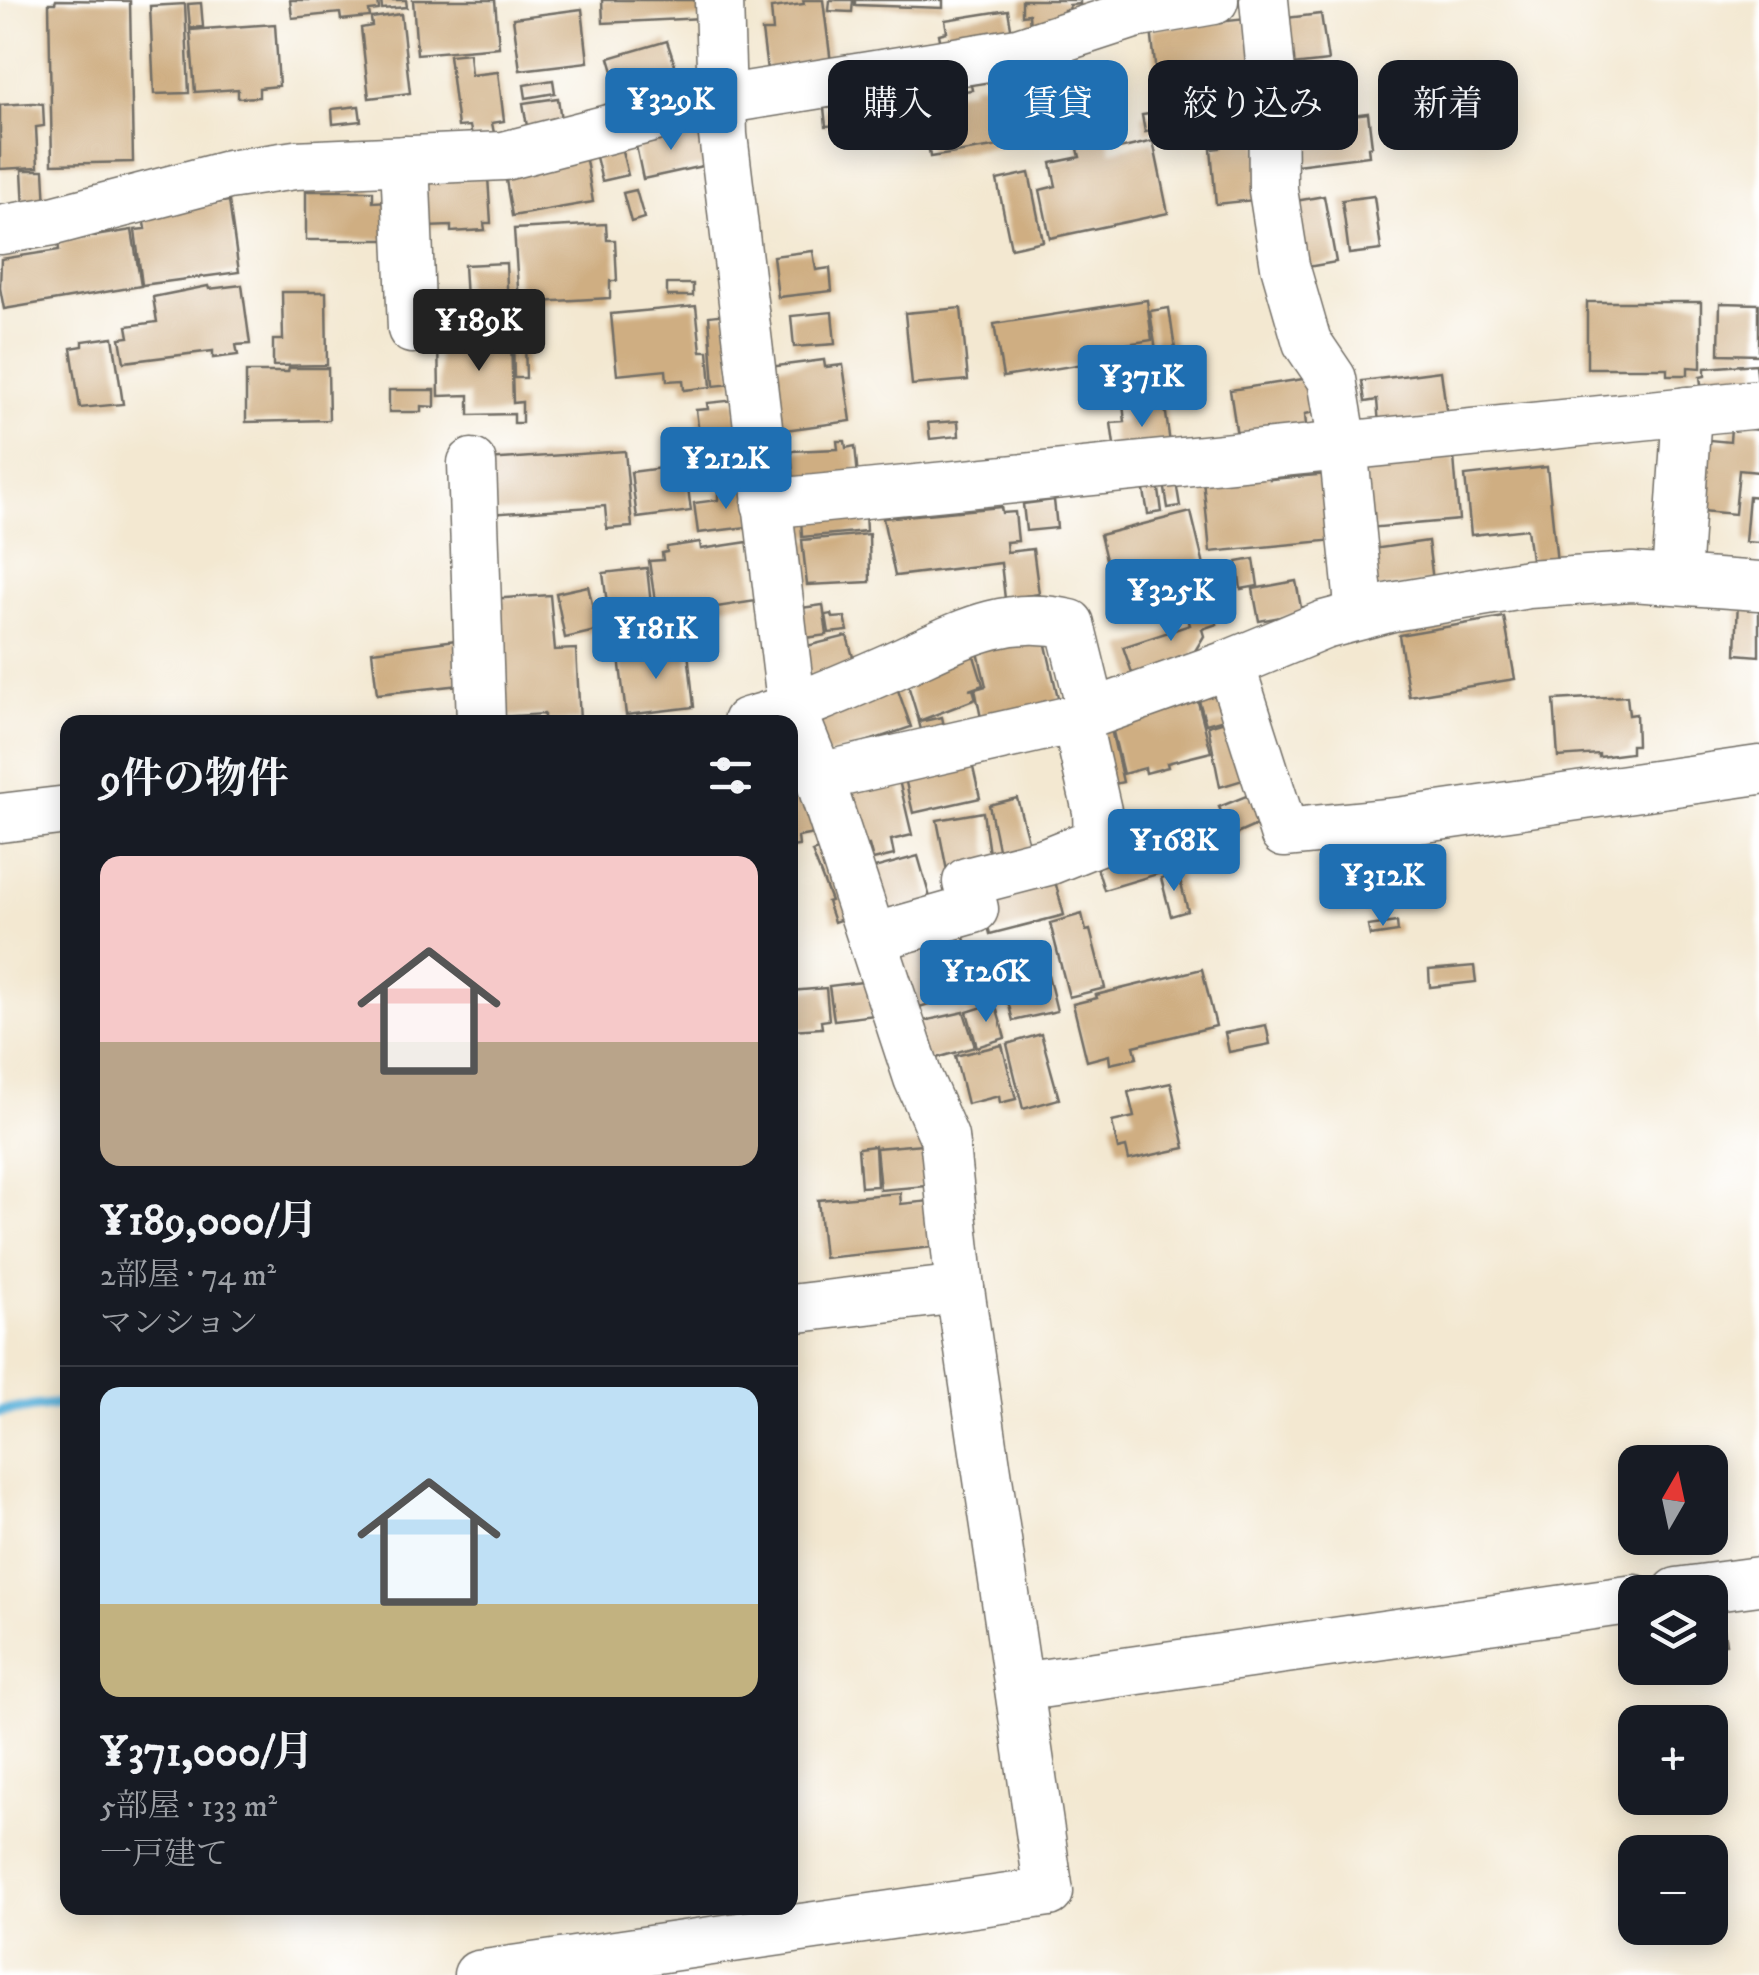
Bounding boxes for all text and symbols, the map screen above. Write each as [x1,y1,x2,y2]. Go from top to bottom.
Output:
chip: 購入 [828,60,968,150]
chip: 賃貸 [988,60,1128,150]
chip: 絞り込み [1148,60,1358,150]
chip: 新着 [1378,60,1518,150]
pin: ¥329K [601,68,741,153]
text: ¥329K [627,80,715,120]
pin: ¥189K [409,289,549,374]
text: ¥189K [435,301,523,341]
pin: ¥371K [1072,345,1212,430]
text: ¥371K [1100,357,1184,397]
pin: ¥212K [656,427,796,512]
text: ¥212K [682,439,770,479]
pin: ¥325K [1101,559,1241,644]
text: ¥325K [1127,571,1215,611]
pin: ¥181K [586,597,726,682]
text: ¥181K [614,609,698,649]
icon: filters [703,748,758,803]
text: 9件の物件 [100,754,289,806]
pin: ¥168K [1104,809,1244,894]
text: ¥168K [1130,821,1218,861]
pin: ¥312K [1313,844,1453,929]
text: ¥312K [1341,856,1425,896]
icon: home [339,921,519,1101]
pin: ¥126K [916,940,1056,1025]
text: ¥126K [942,952,1030,992]
text: ¥189,000/月 [100,1196,318,1248]
text: 2部屋 · 74 m² [100,1256,276,1296]
text: マンション [100,1304,259,1344]
north arrow [1618,1445,1728,1555]
map controls [1618,1445,1728,1945]
icon: home [339,1452,519,1632]
button: layers [1618,1575,1728,1685]
button: + [1618,1705,1728,1815]
text: ¥371,000/月 [100,1727,314,1779]
text: 5部屋 · 133 m² [100,1787,277,1827]
text: 一戸建て [100,1835,228,1875]
button: − [1618,1835,1728,1945]

